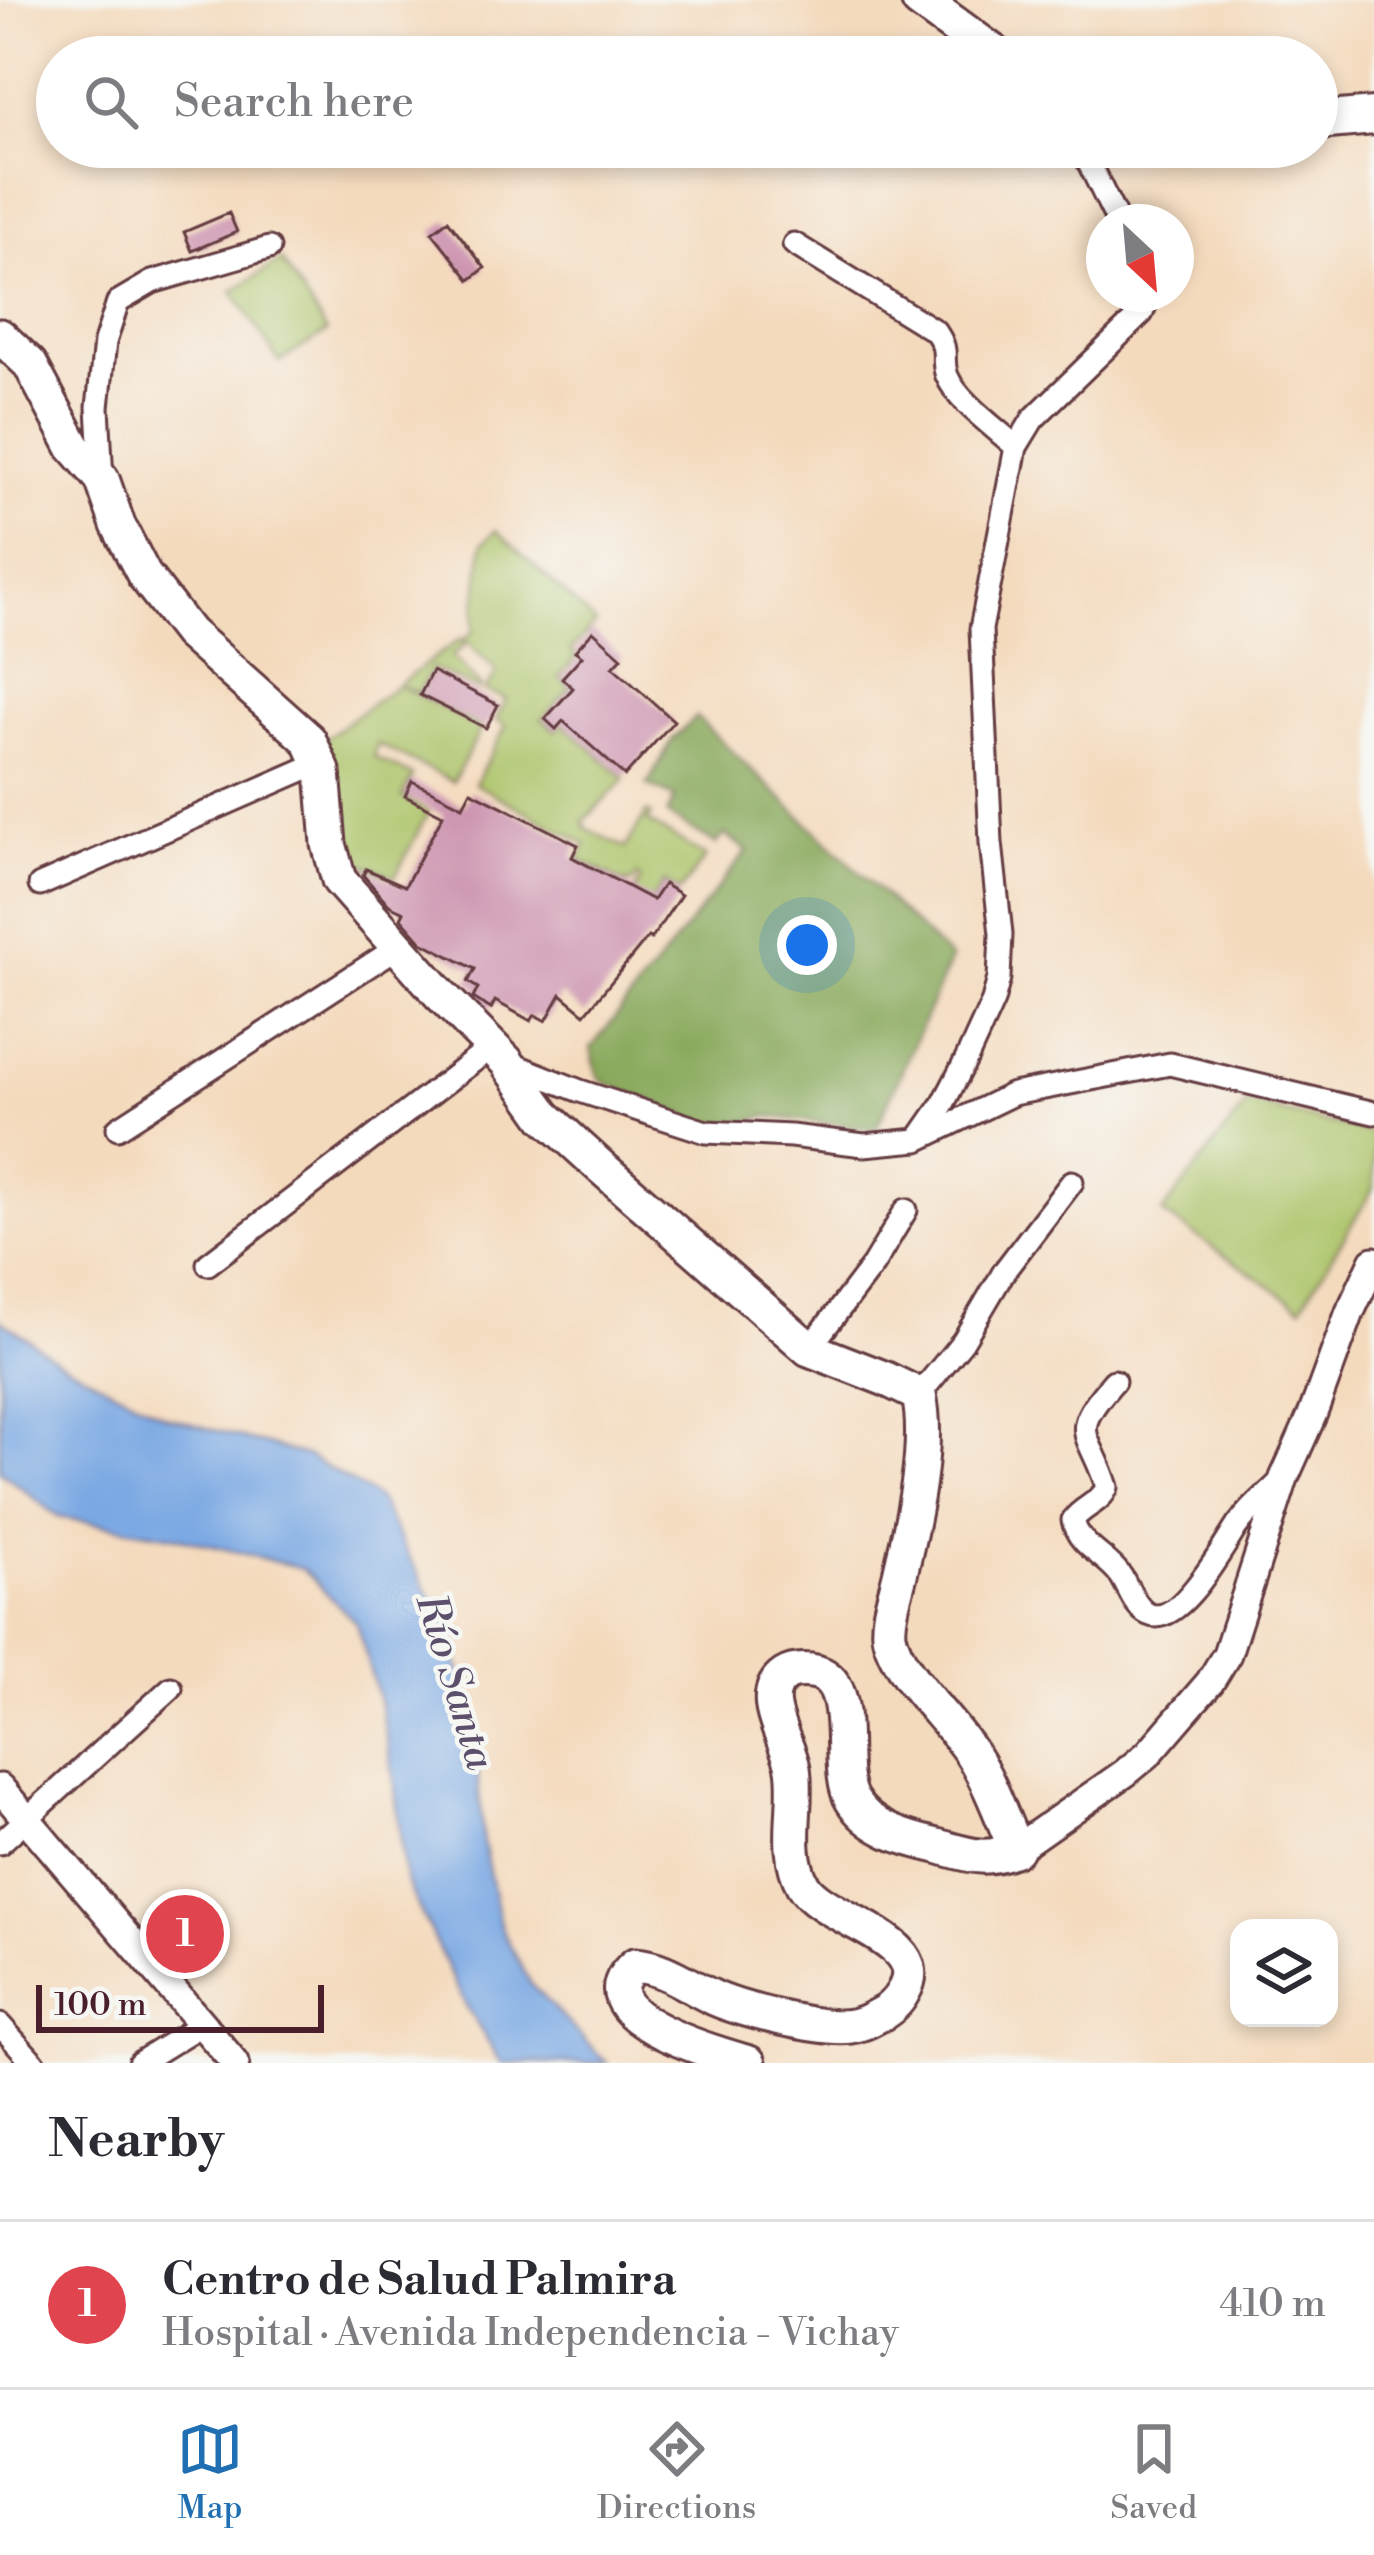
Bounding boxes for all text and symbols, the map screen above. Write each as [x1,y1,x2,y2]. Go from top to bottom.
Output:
search box [36,36,1338,168]
icon: search [78,69,144,135]
text: Search here [174,74,414,131]
north arrow [1086,204,1194,312]
your location [777,915,837,975]
water label: Río Santa [402,1586,507,1777]
pin: 1 [146,1889,224,1979]
map controls [1230,1919,1338,2027]
button: layers [1230,1919,1338,2027]
scale bar [36,1979,324,2032]
text: 100 m [54,1985,147,2026]
text: Nearby [48,2109,224,2173]
text: Centro de Salud Palmira [162,2252,676,2309]
text: 1 [78,2280,96,2329]
text: 410 m [1219,2280,1326,2329]
text: Hospital · Avenida Independencia - Vichay [162,2309,899,2358]
tab: Map [177,2416,243,2529]
tab: Directions [597,2416,756,2529]
tab: Saved [1110,2416,1197,2529]

